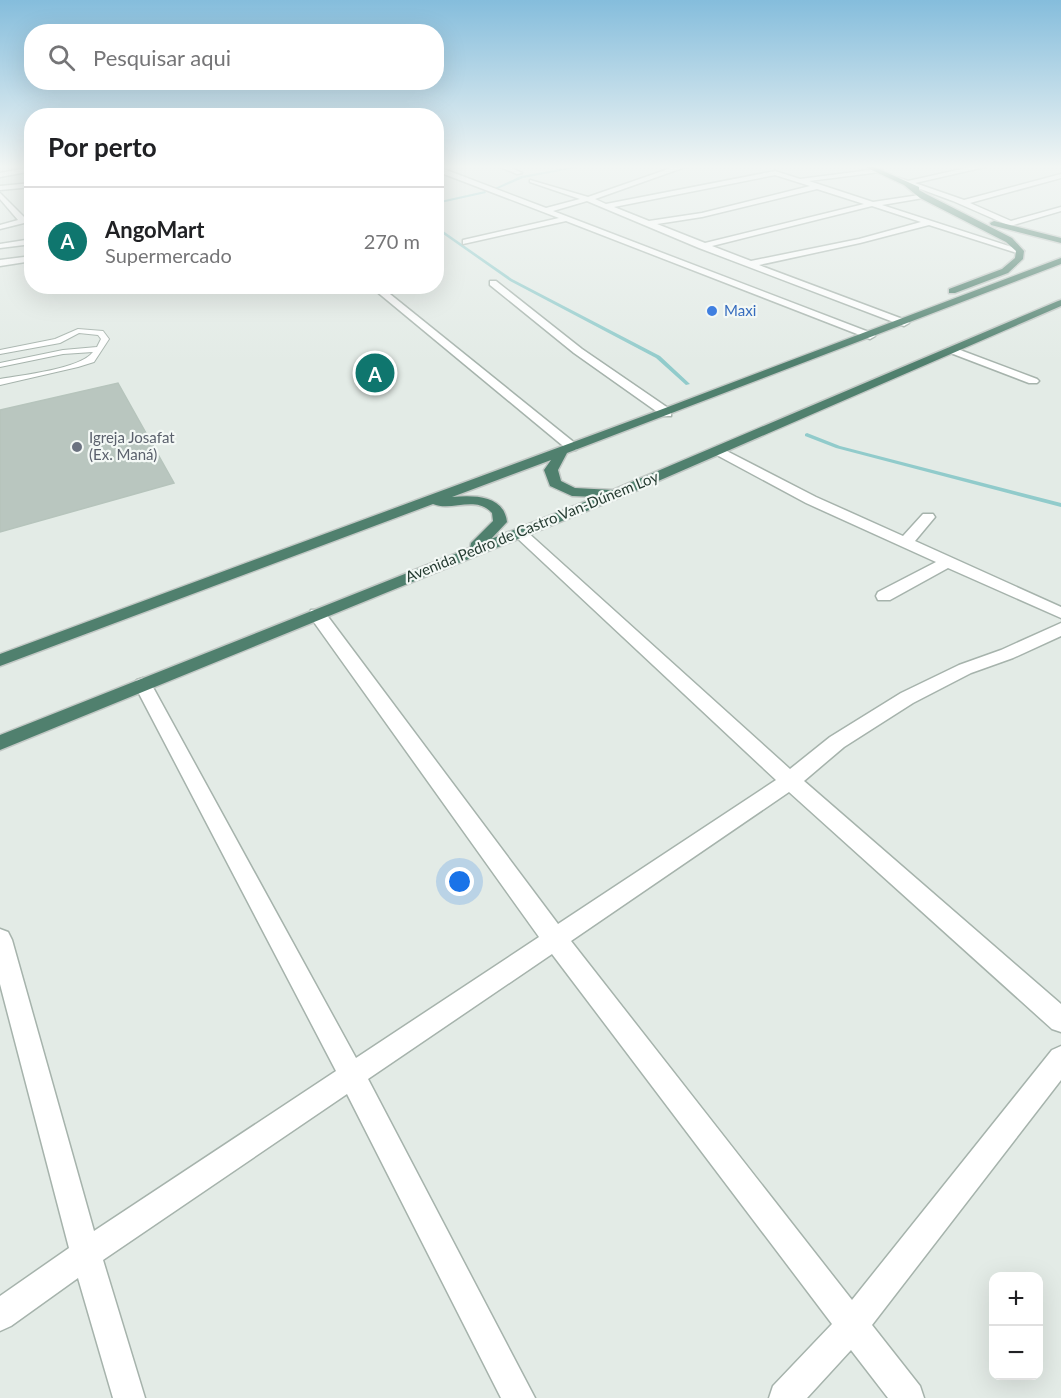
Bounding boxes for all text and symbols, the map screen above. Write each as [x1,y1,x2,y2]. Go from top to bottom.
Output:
search box [24,24,444,90]
icon: search [45,41,78,74]
text: Pesquisar aqui [93,44,231,71]
text: Por perto [48,131,157,163]
text: AngoMart [105,216,204,243]
text: A [61,229,74,253]
text: 270 m [364,229,420,253]
text: Supermercado [105,243,232,267]
place label: Maxi [724,301,756,319]
marker: Maxi [705,304,719,318]
pin: A [356,350,394,395]
place label: Igreja Josafat (Ex. Maná) [89,428,175,463]
marker: Igreja Josafat (Ex. Maná) [70,440,84,454]
street label: Avenida Pedro de Castro Van-Dúnem Loy [402,467,661,585]
your location [445,867,474,896]
map controls [989,1272,1043,1380]
button: + [989,1272,1043,1326]
button: − [989,1326,1043,1380]

